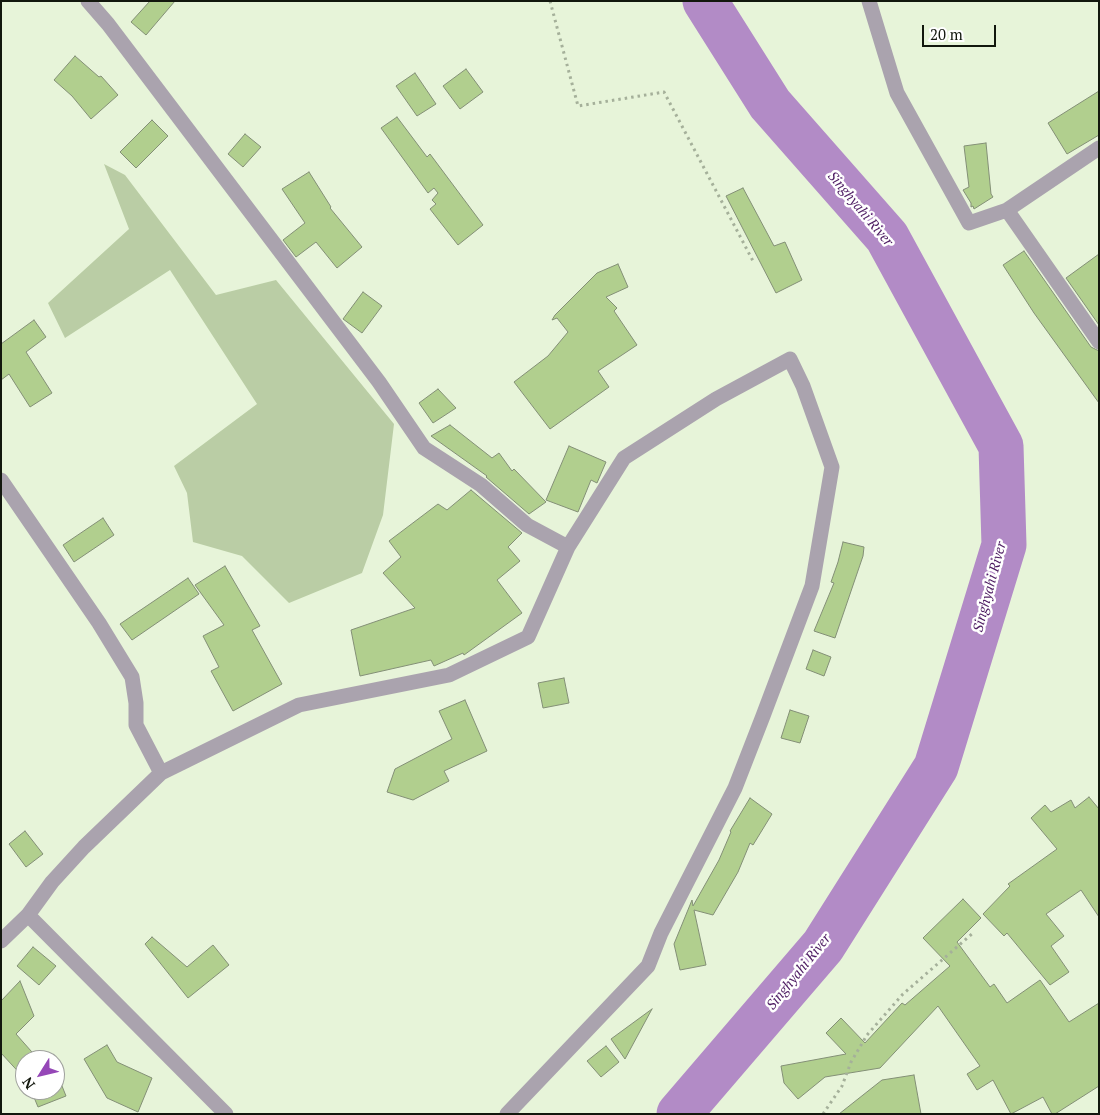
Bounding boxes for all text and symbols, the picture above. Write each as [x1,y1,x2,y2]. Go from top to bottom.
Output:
scale bar [925,15,999,47]
text: 20 m [930,24,963,44]
water label: Singhyahi River [824,168,896,250]
water label: Singhyahi River [970,540,1010,634]
water label: Singhyahi River [763,931,835,1013]
north arrow [15,1050,65,1100]
text: N [17,1074,39,1093]

